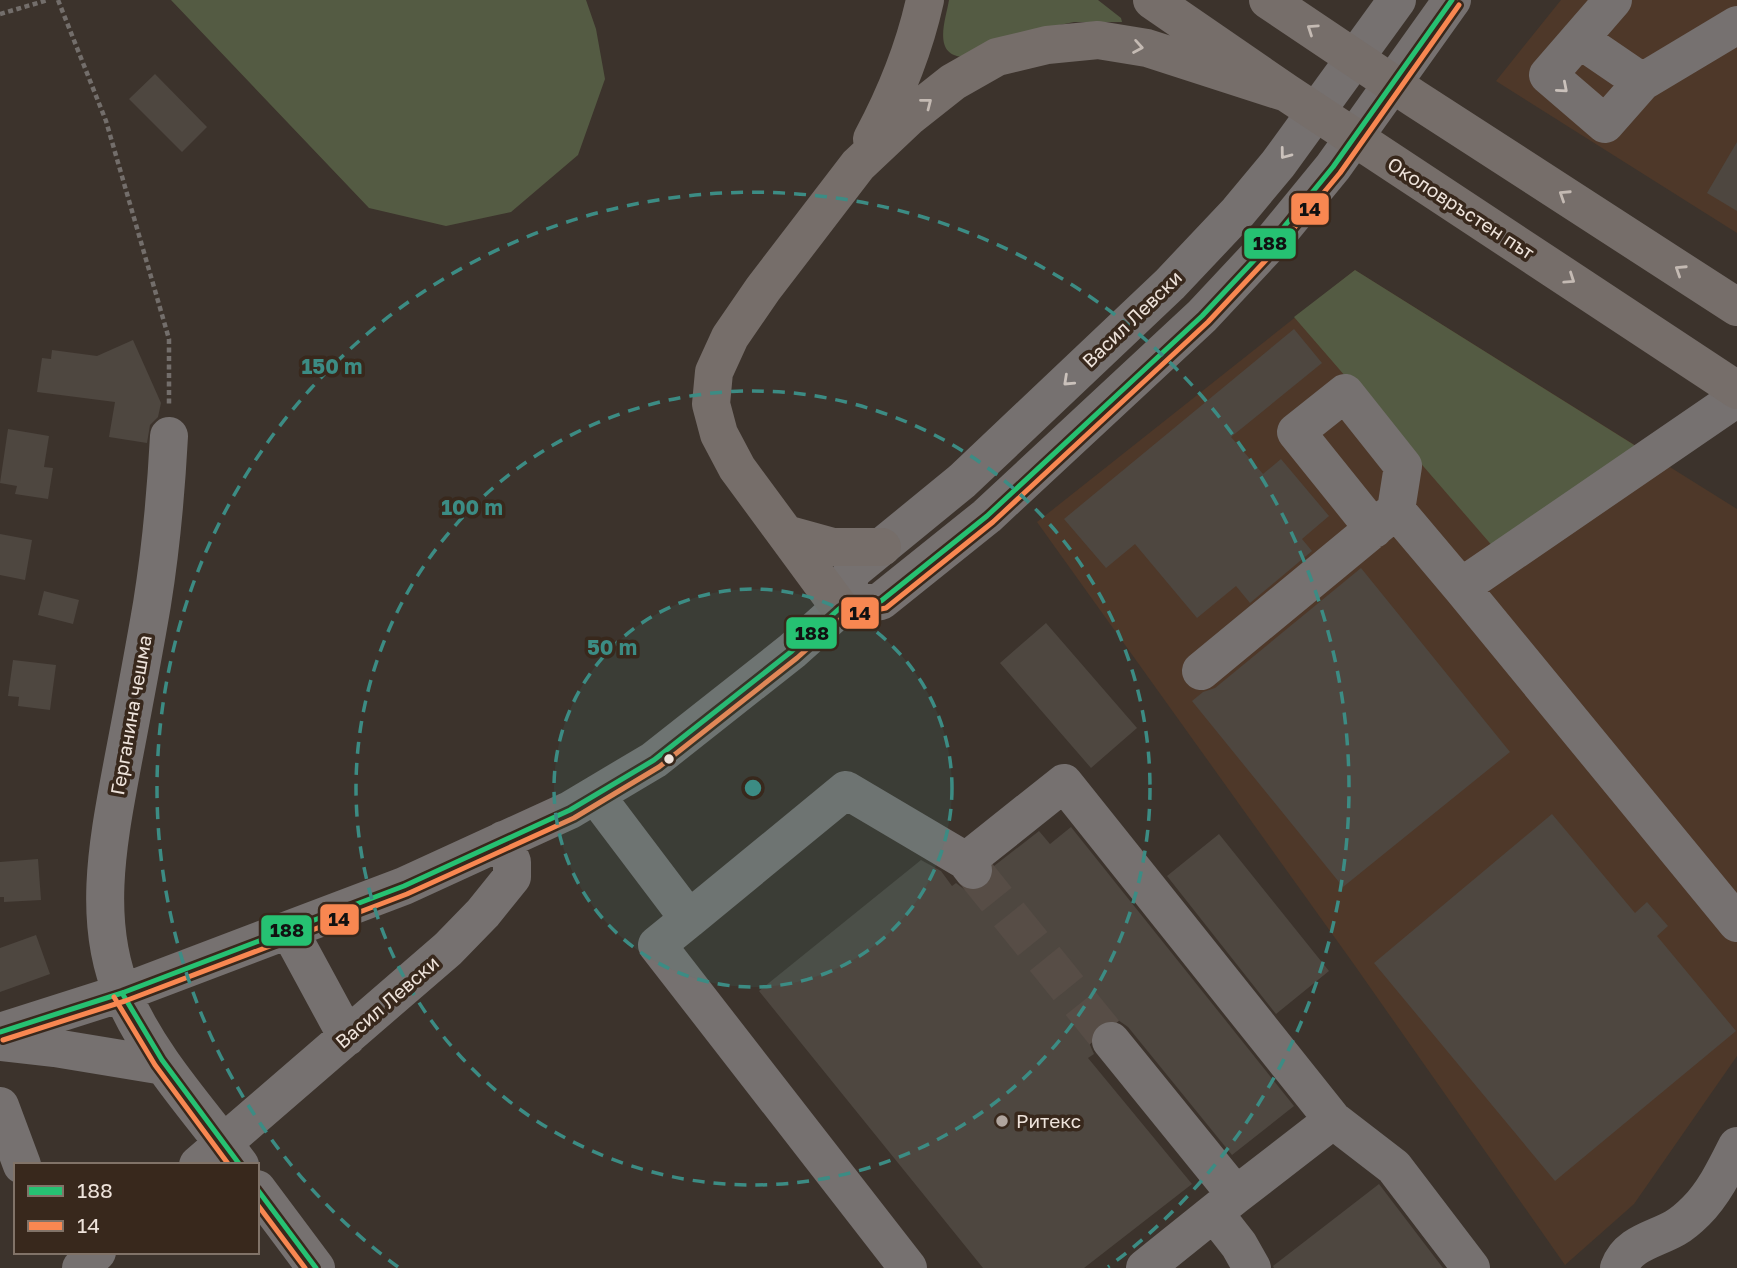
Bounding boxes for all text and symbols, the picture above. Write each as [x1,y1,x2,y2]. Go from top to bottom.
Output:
one-way arrow [1307,25,1320,38]
one-way arrow [1132,39,1144,54]
one-way arrow [1555,80,1568,92]
one-way arrow [919,98,931,111]
one-way arrow [1281,146,1293,159]
street label: Околовръстен път [1384,152,1539,264]
one-way arrow [1558,190,1571,203]
line badge: 14 [1290,192,1330,226]
text: 14 [1299,197,1321,220]
line badge: 188 [1243,227,1297,260]
text: 188 [1253,231,1287,254]
street label: Васил Левски [1077,265,1186,372]
one-way arrow [1674,265,1687,278]
one-way arrow [1562,271,1575,284]
text: 150 m [302,353,362,379]
one-way arrow [1064,373,1077,385]
text: 100 m [441,494,503,520]
line badge: 14 [840,596,880,630]
text: 14 [849,601,871,624]
line badge: 188 [785,616,838,650]
text: 188 [795,621,829,644]
street label: Герганина чешма [105,633,156,797]
text: 50 m [587,634,637,660]
unlabelled marker [662,752,676,766]
centre of rings [741,776,765,800]
line badge: 14 [319,903,360,936]
text: 14 [328,907,350,930]
line badge: 188 [260,914,313,947]
text: 188 [270,918,304,941]
street label: Васил Левски [330,950,443,1053]
place label: Ритекс [1016,1109,1081,1132]
marker: Ритекс [994,1113,1010,1129]
legend [14,1163,259,1254]
text: 188 [77,1177,113,1203]
text: 14 [77,1212,100,1238]

